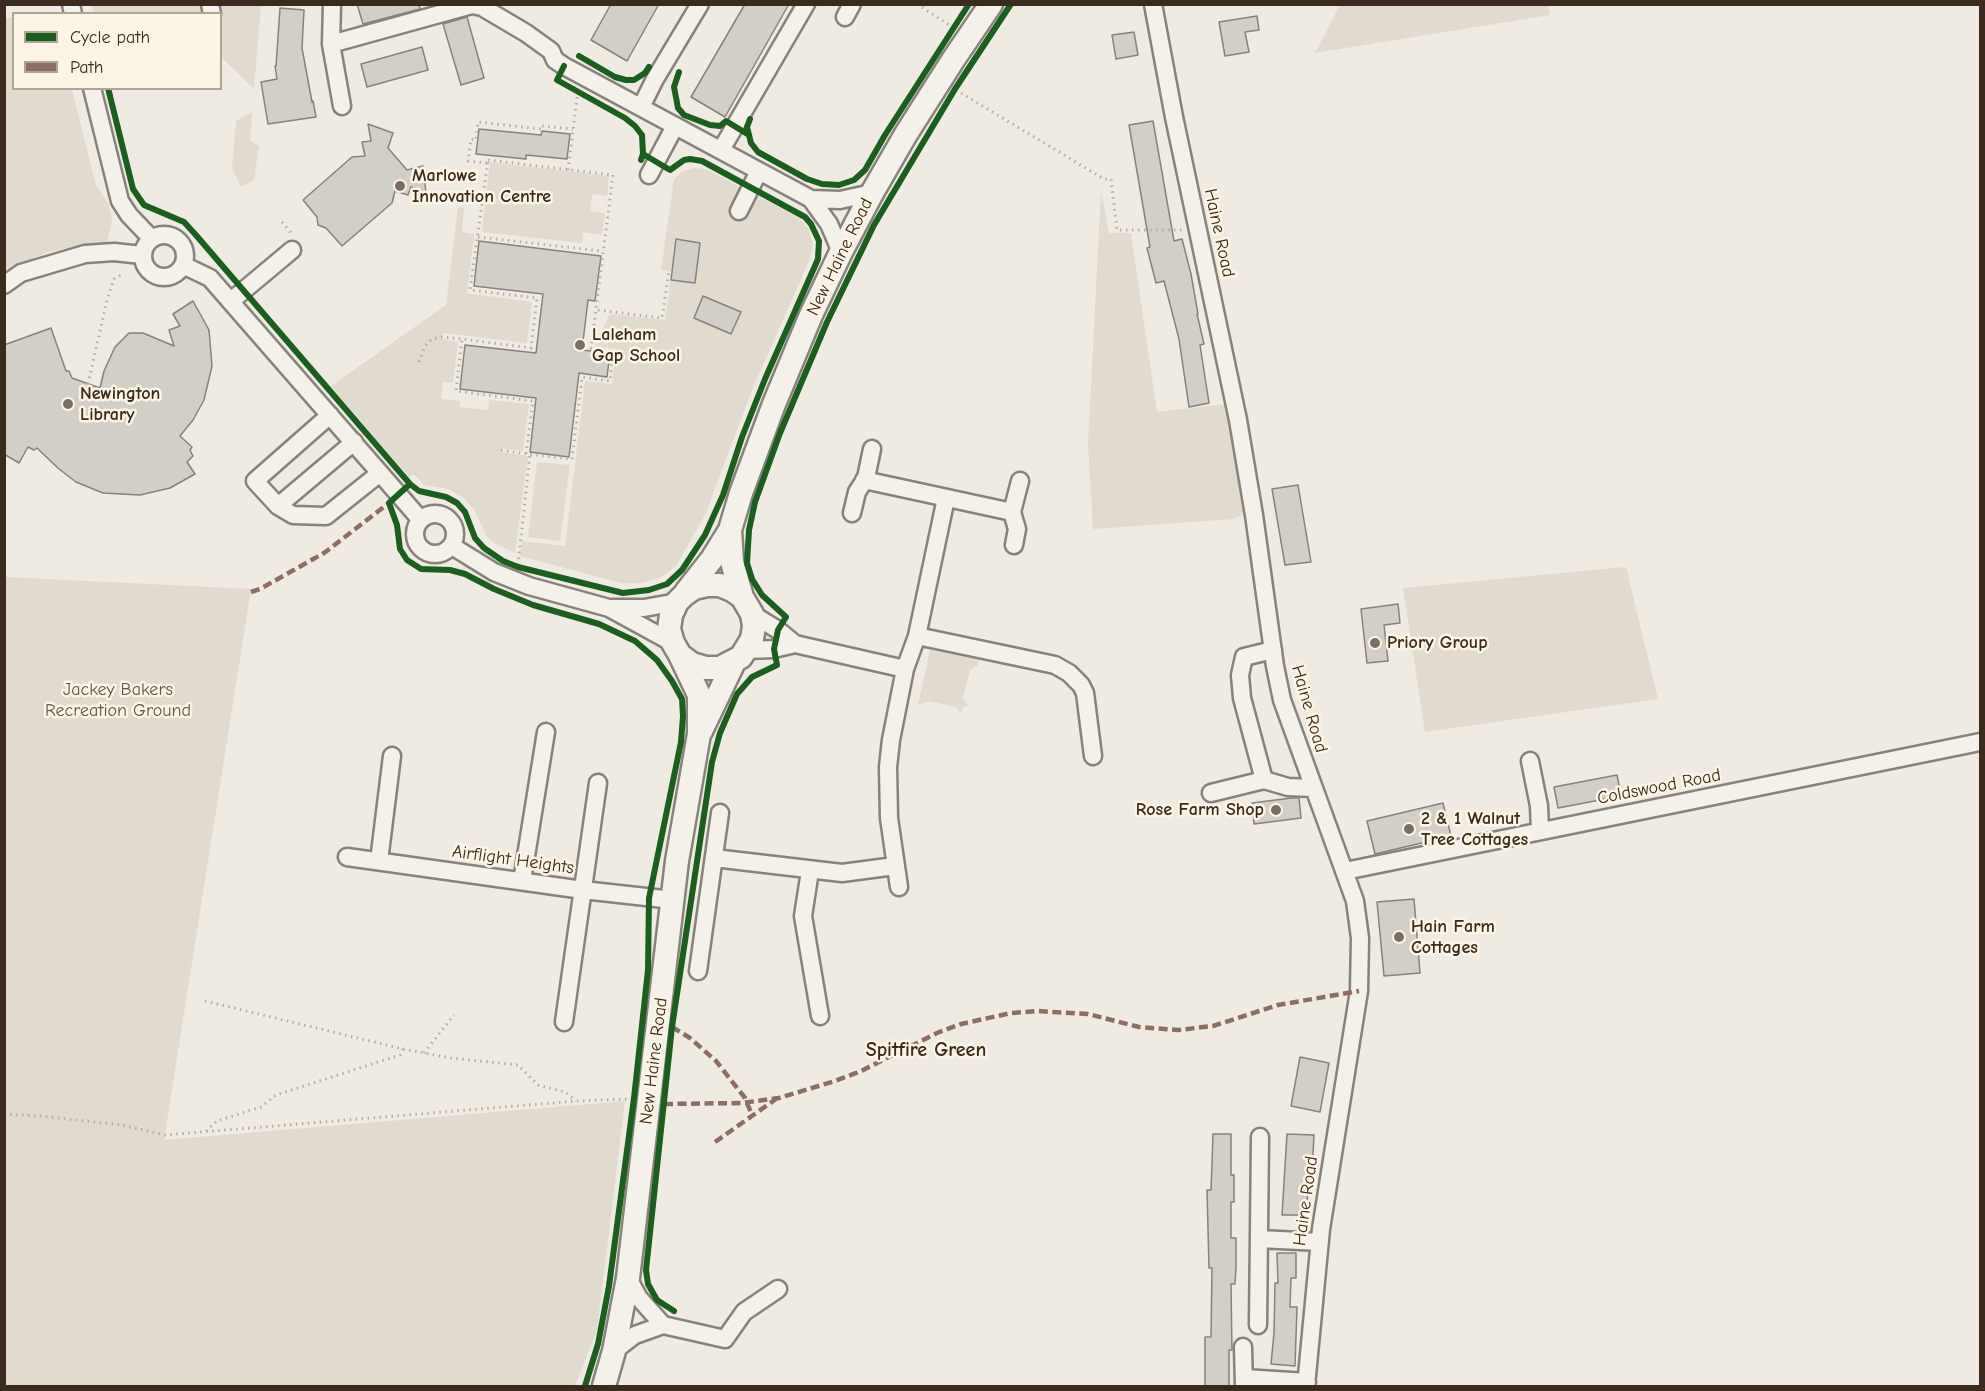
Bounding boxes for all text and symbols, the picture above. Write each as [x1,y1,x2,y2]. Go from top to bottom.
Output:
legend [12,12,222,90]
text: Cycle path [70,27,150,48]
text: Path [70,57,103,78]
place label: Marlowe Innovation Centre [412,165,551,207]
marker: Marlowe Innovation Centre [393,179,407,193]
street label: Haine Road [1199,187,1239,279]
street label: New Haine Road [802,195,878,319]
place label: Laleham Gap School [592,324,680,366]
marker: Laleham Gap School [573,338,587,352]
place label: Newington Library [80,383,160,426]
marker: Newington Library [61,397,75,411]
place label: Priory Group [1387,632,1488,654]
marker: Priory Group [1368,636,1382,650]
street label: Haine Road [1286,663,1332,755]
park label: Jackey Bakers Recreation Ground [45,679,191,722]
street label: Coldswood Road [1595,764,1723,810]
place label: Rose Farm Shop [1136,799,1264,821]
marker: Rose Farm Shop [1269,803,1283,817]
place label: 2 & 1 Walnut Tree Cottages [1421,808,1528,850]
marker: 2 & 1 Walnut Tree Cottages [1402,822,1416,836]
street label: Airflight Heights [451,841,575,879]
place label: Hain Farm Cottages [1411,916,1495,958]
marker: Hain Farm Cottages [1392,930,1406,944]
street label: New Haine Road [635,996,673,1126]
district label: Spitfire Green [866,1038,986,1062]
street label: Haine Road [1289,1155,1323,1247]

